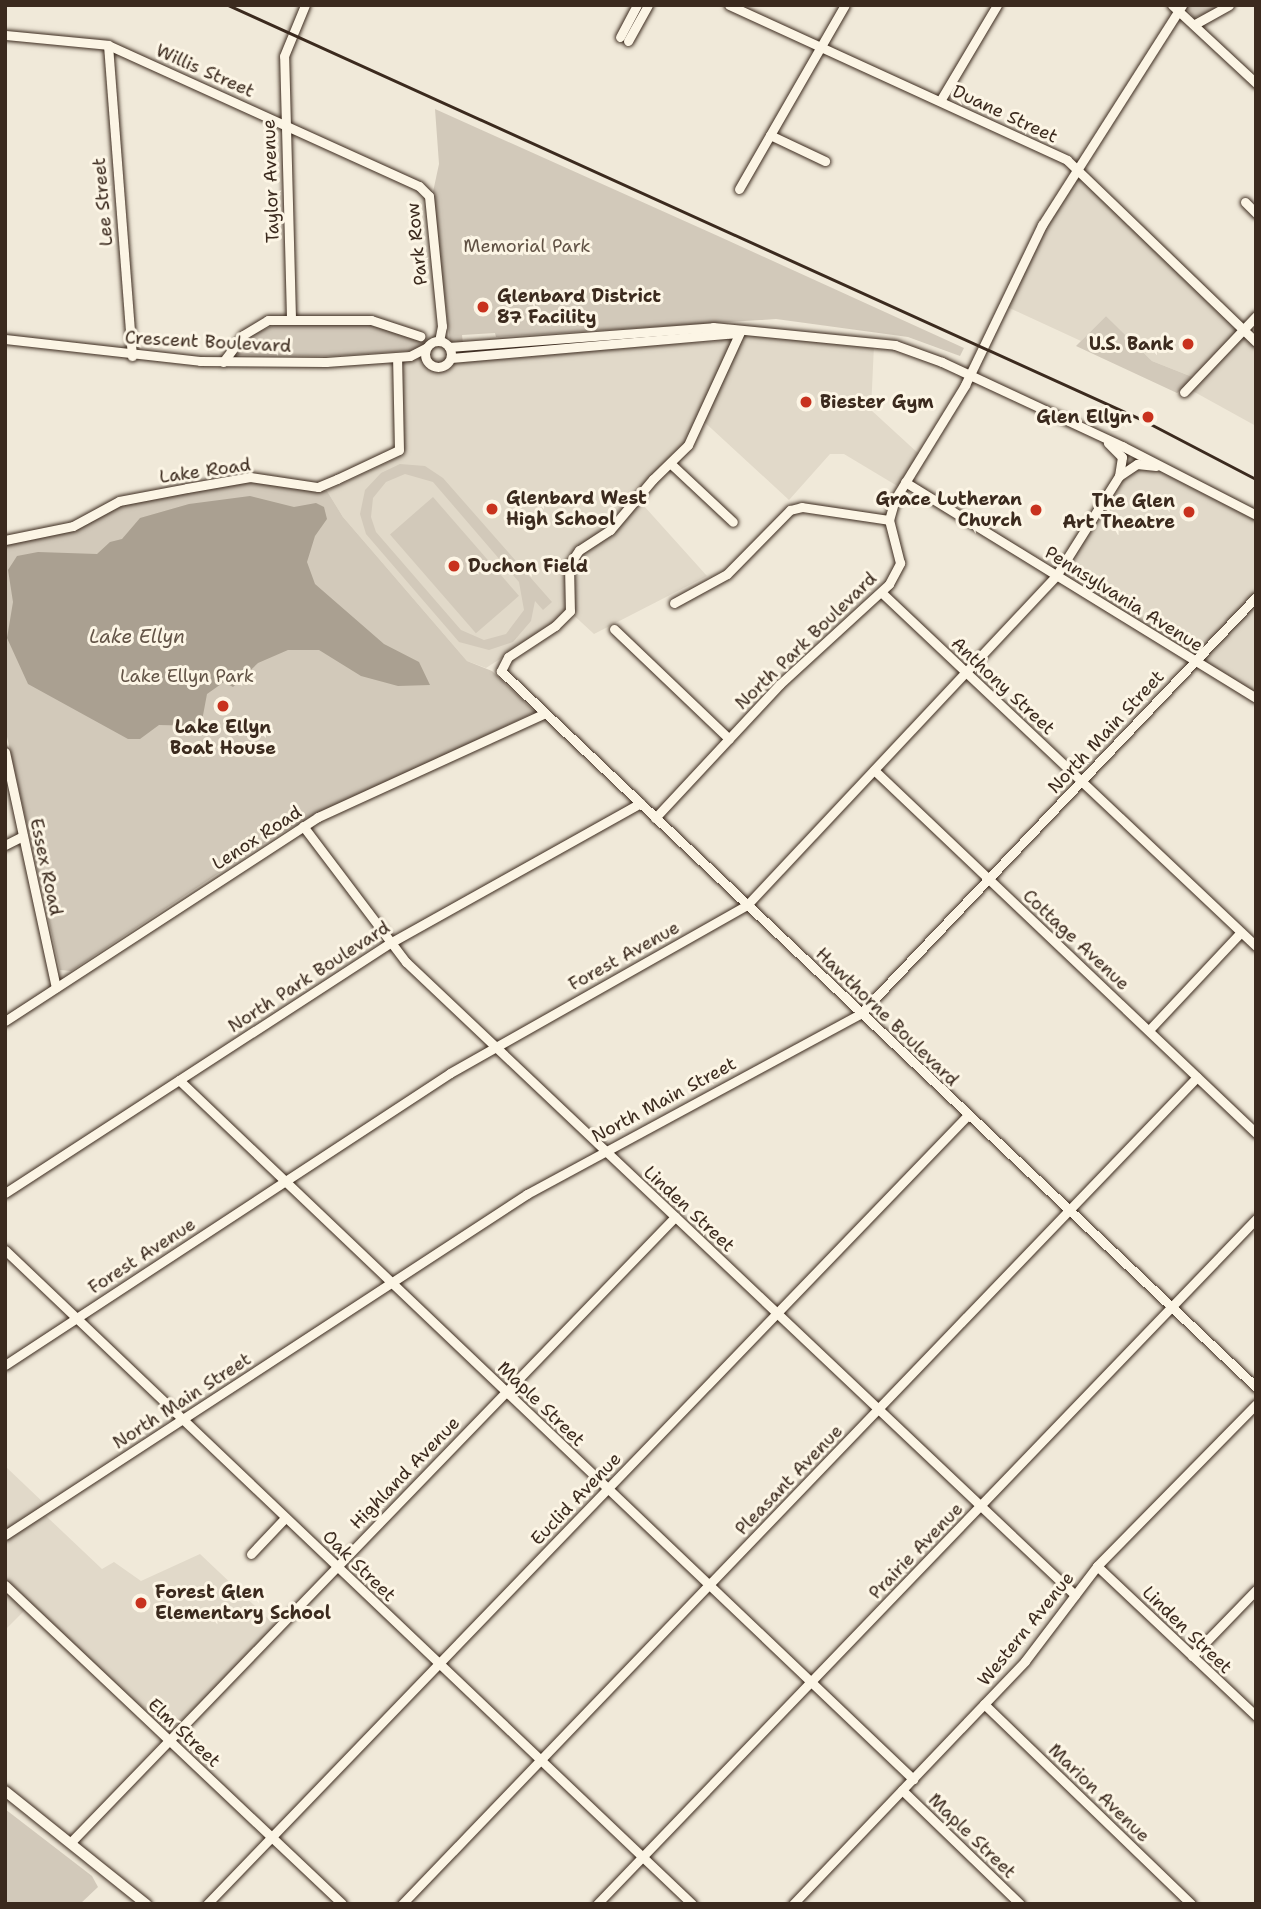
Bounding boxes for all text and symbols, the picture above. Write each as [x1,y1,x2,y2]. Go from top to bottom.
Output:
street label: Willis Street [152,40,258,102]
street label: Duane Street [949,80,1061,148]
street label: Taylor Avenue [258,119,284,243]
street label: Lee Street [88,157,118,247]
street label: Park Row [402,202,432,286]
park label: Memorial Park [463,235,591,257]
place label: Glenbard District 87 Facility [497,286,661,328]
marker: Glenbard District 87 Facility [475,299,491,315]
street label: Crescent Boulevard [124,327,292,357]
place label: U.S. Bank [1089,333,1174,355]
marker: U.S. Bank [1180,336,1196,352]
place label: Biester Gym [820,391,934,413]
marker: Biester Gym [798,394,814,410]
place label: Glen Ellyn [1036,406,1132,428]
marker: Glen Ellyn [1138,407,1158,427]
street label: Lake Road [158,454,252,488]
place label: Glenbard West High School [506,488,647,530]
place label: Grace Lutheran Church [875,489,1022,532]
place label: The Glen Art Theatre [1062,491,1175,534]
marker: Glenbard West High School [484,501,500,517]
marker: Grace Lutheran Church [1028,502,1044,518]
marker: The Glen Art Theatre [1181,504,1197,520]
street label: Pennsylvania Avenue [1041,541,1207,657]
place label: Duchon Field [468,555,588,577]
marker: Duchon Field [446,558,462,574]
street label: North Park Boulevard [731,568,881,714]
water label: Lake Ellyn [89,626,185,648]
street label: Anthony Street [947,633,1059,739]
park label: Lake Ellyn Park [120,665,254,687]
street label: North Main Street [1043,666,1169,798]
marker: Lake Ellyn Boat House [215,698,231,714]
place label: Lake Ellyn Boat House [170,717,276,760]
street label: Lenox Road [208,801,306,875]
street label: Essex Road [25,816,67,918]
street label: Cottage Avenue [1018,885,1134,995]
street label: North Park Boulevard [224,917,394,1037]
street label: Forest Avenue [565,917,683,995]
street label: Hawthorne Boulevard [811,943,963,1091]
street label: North Main Street [588,1053,740,1147]
street label: Linden Street [639,1161,739,1257]
street label: Forest Avenue [84,1213,200,1299]
street label: North Main Street [109,1348,255,1454]
street label: Maple Street [493,1357,589,1451]
street label: Highland Avenue [346,1412,464,1534]
street label: Pleasant Avenue [731,1420,847,1540]
street label: Euclid Avenue [526,1448,626,1550]
street label: Prairie Avenue [865,1498,967,1604]
street label: Oak Street [318,1526,400,1606]
street label: Western Avenue [973,1568,1079,1690]
place label: Forest Glen Elementary School [155,1582,331,1624]
street label: Linden Street [1138,1582,1236,1678]
marker: Forest Glen Elementary School [133,1595,149,1611]
street label: Elm Street [143,1694,225,1772]
street label: Marion Avenue [1044,1739,1154,1847]
street label: Maple Street [924,1789,1020,1883]

